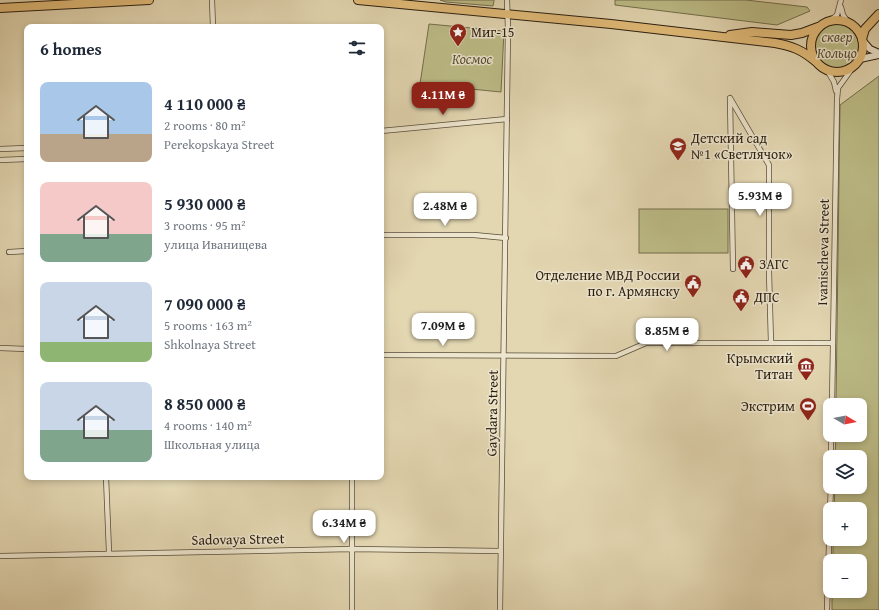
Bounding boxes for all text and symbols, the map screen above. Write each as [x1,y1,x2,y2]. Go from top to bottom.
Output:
place icon: Миг-15 [448,22,468,47]
place label: Миг-15 [471,22,515,42]
park label: сквер Кольцо [817,27,857,63]
text: 6 homes [40,36,102,61]
icon: filters [346,37,368,59]
park label: Космос [452,49,492,69]
pin: 4.11M ₴ [406,82,480,116]
text: 4.11M ₴ [421,85,465,104]
text: 4 110 000 ₴ [164,91,246,116]
icon: home [72,98,120,146]
text: 2 rooms · 80 m² [164,116,246,135]
place label: Детский сад №1 «Светлячок» [690,128,793,164]
text: Perekopskaya Street [164,135,274,154]
school or university icon: Детский сад №1 «Светлячок» [668,136,688,161]
pin: 5.93M ₴ [723,183,797,217]
text: 5.93M ₴ [738,186,782,205]
text: 5 930 000 ₴ [164,191,246,216]
pin: 2.48M ₴ [408,193,482,227]
text: 2.48M ₴ [423,196,467,215]
icon: home [72,198,120,246]
street label: Ivanischeva Street [812,198,834,306]
text: 3 rooms · 95 m² [164,216,246,235]
text: улица Иванищева [164,235,267,254]
public building icon: ЗАГС [736,254,756,279]
place label: ЗАГС [759,254,790,274]
place label: Отделение МВД России по г. Армянску [535,265,680,301]
public building icon: Отделение МВД России по г. Армянску [683,273,703,298]
public building icon: ДПС [731,287,751,312]
place label: ДПС [753,287,780,307]
text: 7 090 000 ₴ [164,291,246,316]
icon: home [72,298,120,346]
pin: 7.09M ₴ [406,313,480,347]
text: 5 rooms · 163 m² [164,316,252,335]
text: 7.09M ₴ [421,316,465,335]
pin: 8.85M ₴ [630,318,704,352]
text: 8.85M ₴ [645,321,689,340]
text: Shkolnaya Street [164,335,256,354]
place label: Крымский Титан [727,348,793,384]
museum icon: Крымский Титан [796,356,816,381]
street label: Gaydara Street [481,369,503,457]
text: 8 850 000 ₴ [164,391,246,416]
place label: Экстрим [741,396,795,416]
sports icon: Экстрим [798,396,818,421]
icon: home [72,398,120,446]
north arrow [823,398,867,442]
map controls [823,398,867,598]
text: 4 rooms · 140 m² [164,416,252,435]
text: Школьная улица [164,435,260,454]
button: layers [823,450,867,494]
button: + [823,502,867,546]
pin: 6.34M ₴ [307,510,381,544]
text: 6.34M ₴ [322,513,366,532]
street label: Sadovaya Street [191,528,285,550]
button: − [823,554,867,598]

